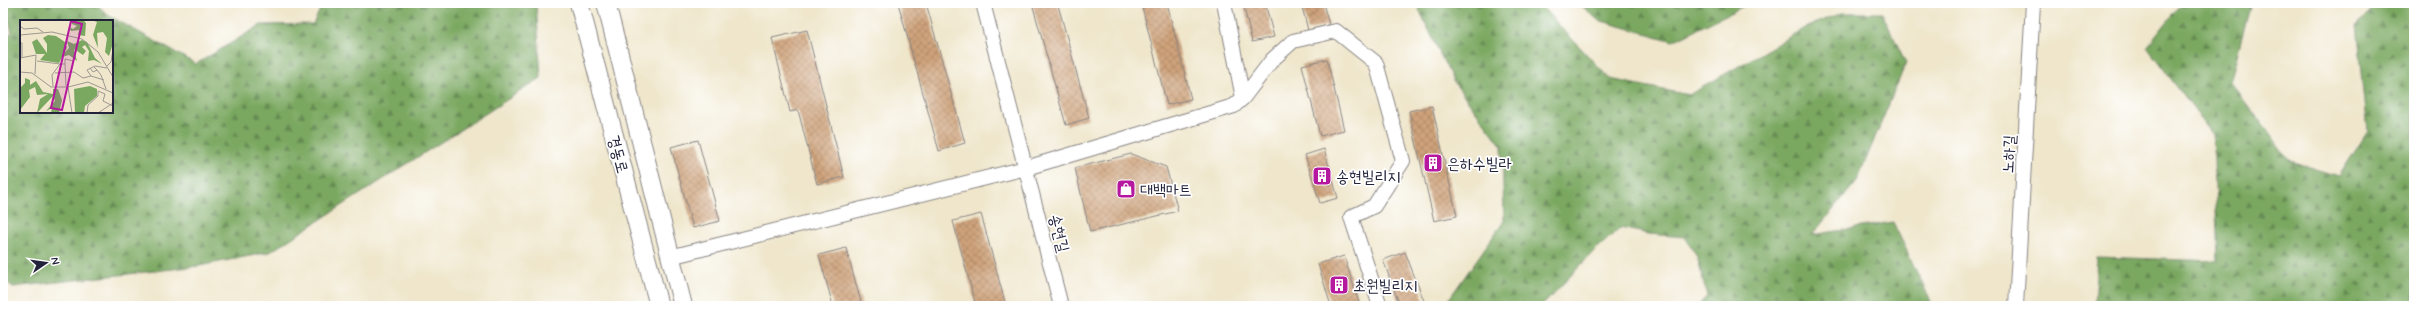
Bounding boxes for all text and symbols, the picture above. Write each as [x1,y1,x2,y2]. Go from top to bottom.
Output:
inset map [20,20,113,113]
street label: 경동로 [602,133,633,176]
street label: 노하길 [1998,134,2021,174]
building icon: 은하수빌라 [1422,152,1444,174]
place label: 은하수빌라 [1447,154,1512,175]
building icon: 송현빌리지 [1311,165,1333,187]
place label: 송현빌리지 [1336,167,1400,188]
shop icon: 대백마트 [1115,178,1137,200]
place label: 대백마트 [1140,180,1192,201]
street label: 송현길 [1044,212,1073,255]
north arrow [26,243,66,283]
text: N [47,256,62,266]
building icon: 초원빌리지 [1328,274,1350,296]
place label: 초원빌리지 [1353,276,1417,297]

